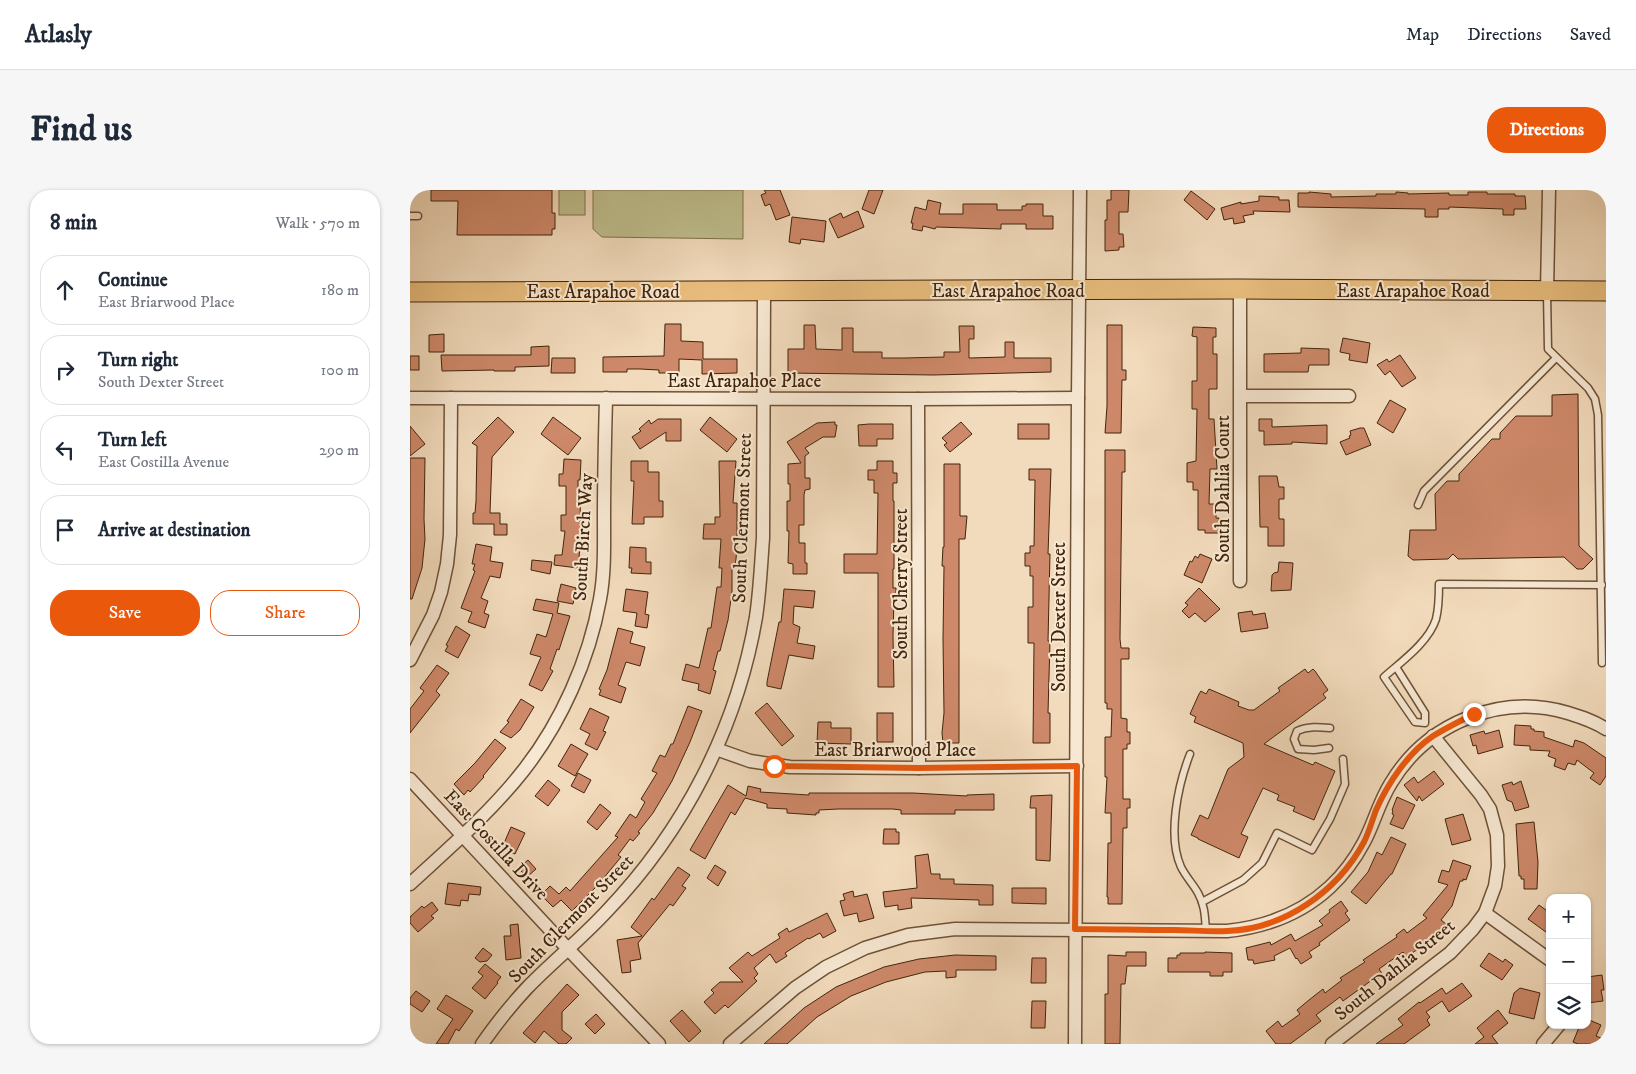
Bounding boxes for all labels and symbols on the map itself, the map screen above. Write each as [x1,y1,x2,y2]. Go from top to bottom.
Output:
street label: East Arapahoe Road [931,280,1085,303]
street label: East Arapahoe Road [1336,280,1490,303]
street label: East Arapahoe Road [526,281,680,304]
street label: East Arapahoe Place [667,370,821,393]
street label: South Dahlia Court [1212,415,1235,563]
street label: South Clermont Street [728,433,757,603]
street label: South Birch Way [569,472,598,602]
street label: South Cherry Street [890,508,913,660]
street label: South Dexter Street [1048,542,1071,692]
route end [1463,703,1486,726]
street label: East Briarwood Place [814,739,976,762]
route start [763,755,786,778]
street label: East Costilla Drive [439,785,553,905]
street label: South Clermont Street [504,850,638,988]
street label: South Dahlia Street [1330,915,1460,1026]

